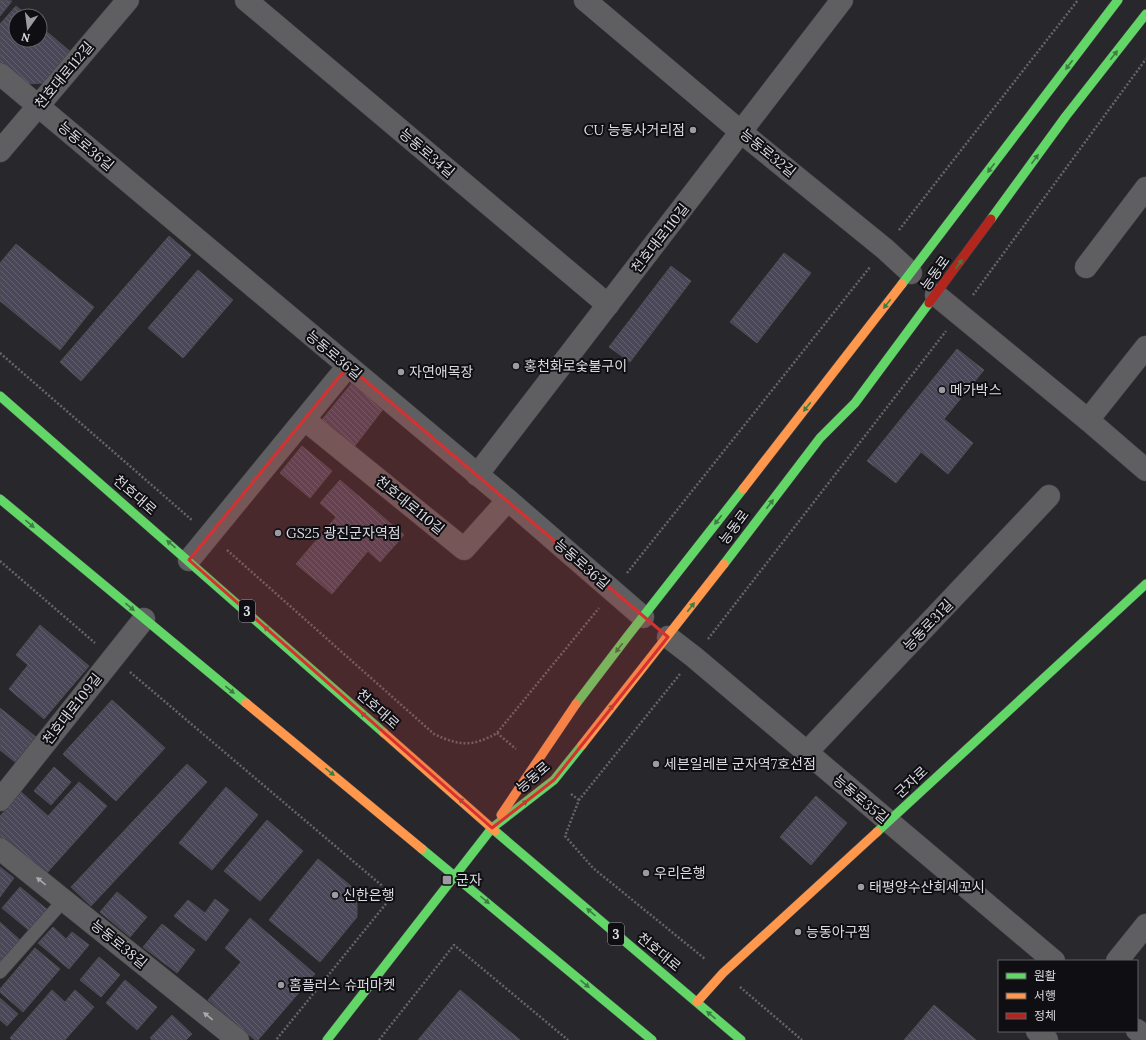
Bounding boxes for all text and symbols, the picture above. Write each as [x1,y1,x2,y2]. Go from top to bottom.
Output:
north arrow [8,8,48,48]
text: N [19,30,31,46]
street label: 천호대로112길 [31,38,97,112]
one-way arrow [1110,50,1118,61]
one-way arrow [1065,59,1074,70]
street label: 능동로36길 [54,117,118,175]
place label: CU 능동사거리점 [584,121,685,139]
street label: 능동로34길 [396,125,458,181]
marker: CU 능동사거리점 [688,125,698,135]
street label: 능동로32길 [736,125,800,181]
one-way arrow [1031,153,1040,164]
one-way arrow [987,163,995,173]
street label: 천호대로110길 [627,200,693,276]
street label: 능동로 [916,252,954,294]
one-way arrow [955,258,963,269]
one-way arrow [883,299,891,310]
street label: 능동로36길 [302,326,366,384]
place label: 홍천화로숯불구이 [524,357,627,375]
marker: 홍천화로숯불구이 [511,361,521,371]
place label: 자연애목장 [409,363,474,381]
marker: 자연애목장 [396,367,406,377]
place label: 메가박스 [950,381,1002,399]
marker: 메가박스 [937,385,947,395]
one-way arrow [803,401,811,412]
street label: 천호대로 [110,471,160,519]
street label: 천호대로110길 [372,472,448,538]
one-way arrow [765,498,774,509]
street label: 능동로 [715,506,753,548]
one-way arrow [714,515,723,526]
one-way arrow [25,519,35,528]
place label: GS25 광진군자역점 [286,524,401,542]
marker: GS25 광진군자역점 [273,528,283,538]
street label: 능동로36길 [551,535,613,593]
one-way arrow [166,540,175,549]
street label: 능동로31길 [899,596,957,654]
road number: 3 [239,600,255,622]
one-way arrow [124,602,135,611]
one-way arrow [686,602,694,612]
one-way arrow [263,625,273,635]
one-way arrow [615,643,624,654]
street label: 천호대로109길 [38,669,106,749]
one-way arrow [225,685,235,694]
street label: 천호대로 [353,685,403,733]
one-way arrow [606,704,614,715]
one-way arrow [360,712,371,721]
place label: 세븐일레븐 군자역7호선점 [664,755,816,773]
street label: 능동로 [513,757,554,796]
marker: 세븐일레븐 군자역7호선점 [651,759,661,769]
street label: 군자로 [891,762,931,802]
one-way arrow [325,768,336,777]
street label: 능동로35길 [830,771,892,827]
one-way arrow [458,798,468,807]
one-way arrow [517,800,528,809]
place label: 우리은행 [654,864,706,882]
marker: 우리은행 [641,868,651,878]
place label: 군자 [456,871,482,889]
marker: 군자 [441,874,453,886]
one-way arrow [36,877,46,886]
place label: 태평양수산회세꼬시 [869,878,985,896]
marker: 태평양수산회세꼬시 [856,882,866,892]
place label: 신한은행 [343,886,395,904]
marker: 신한은행 [330,890,340,900]
one-way arrow [480,896,490,905]
one-way arrow [586,908,596,917]
street label: 능동로38길 [87,916,151,972]
road number: 3 [608,923,624,945]
place label: 능동아구찜 [806,923,870,941]
marker: 능동아구찜 [793,927,803,937]
street label: 천호대로 [633,929,685,976]
legend [998,960,1138,1032]
text: 원활 [1034,968,1056,983]
place label: 홈플러스 슈퍼마켓 [289,976,396,994]
one-way arrow [579,979,590,988]
marker: 홈플러스 슈퍼마켓 [276,980,286,990]
text: 서행 [1034,988,1056,1003]
text: 정체 [1034,1008,1056,1023]
one-way arrow [706,1010,717,1019]
one-way arrow [202,1011,213,1020]

